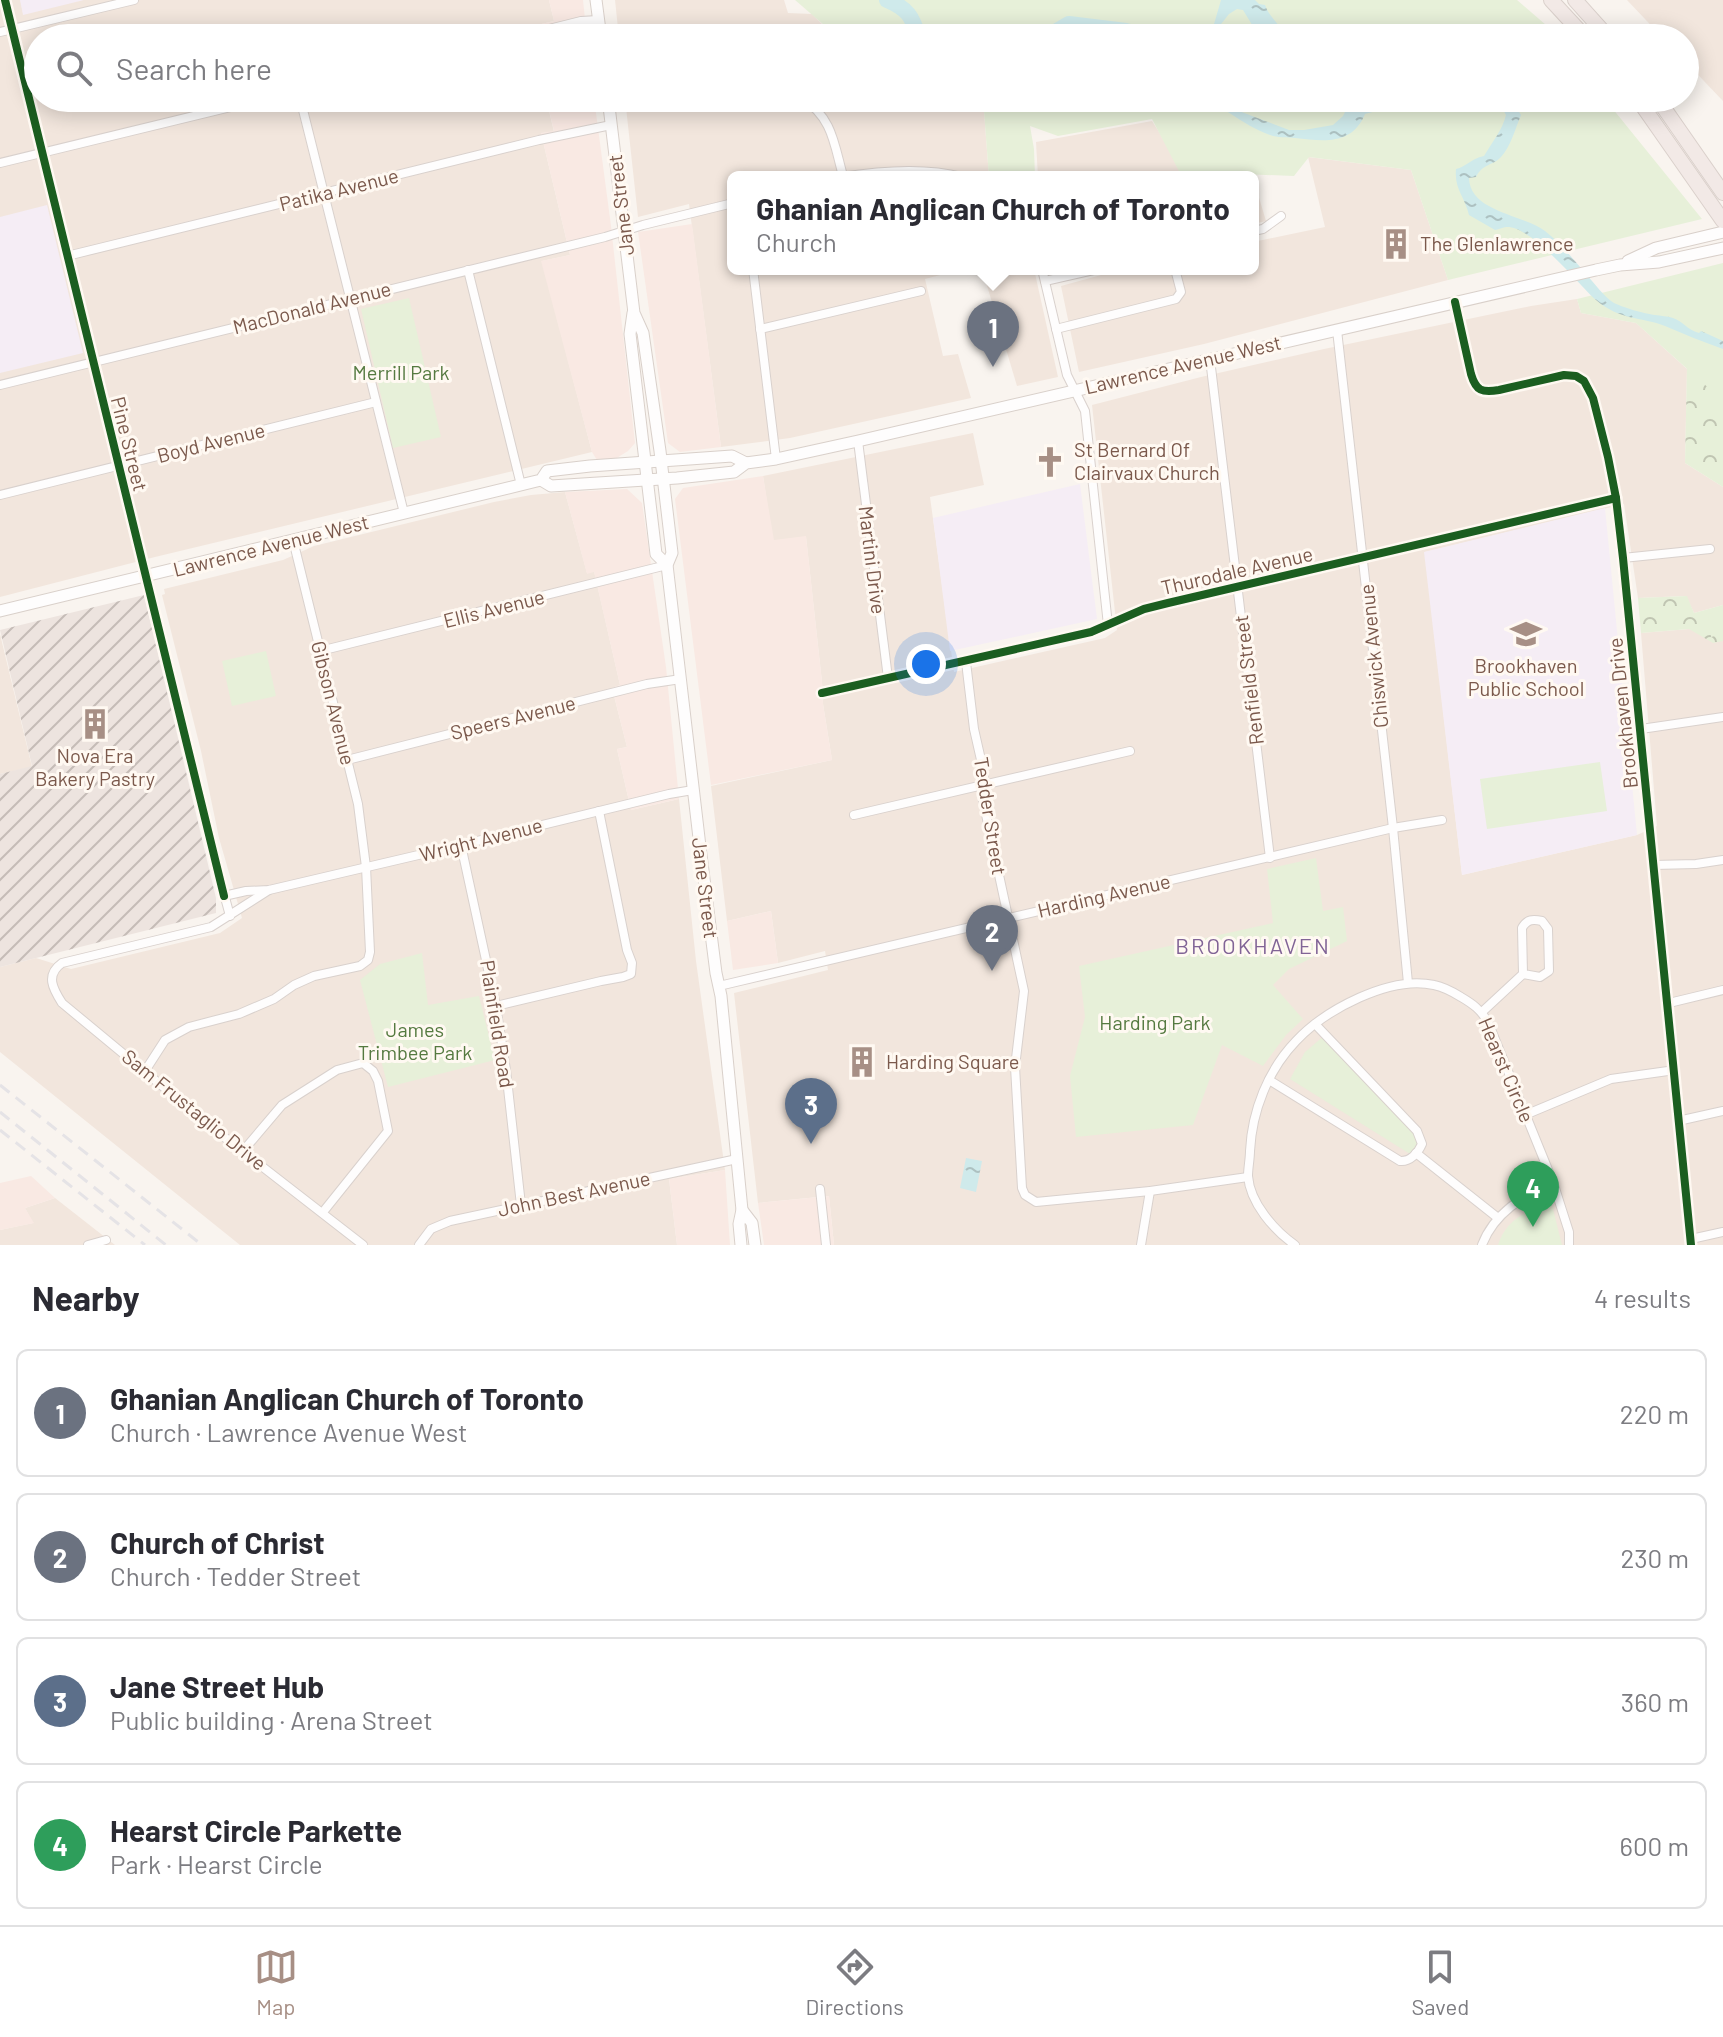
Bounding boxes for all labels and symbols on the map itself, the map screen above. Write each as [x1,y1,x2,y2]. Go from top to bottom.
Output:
street label: Jane Street [602,153,638,257]
street label: Patika Avenue [277,163,401,215]
building icon: The Glenlawrence [1379,227,1413,261]
place label: The Glenlawrence [1420,231,1574,255]
street label: MacDonald Avenue [230,276,393,338]
pin: 1 [967,301,1019,367]
street label: Lawrence Avenue West [1082,330,1283,398]
park label: Merrill Park [352,360,450,384]
street label: Pine Street [107,394,153,494]
street label: Boyd Avenue [154,417,267,467]
place label: St Bernard Of Clairvaux Church [1074,437,1220,484]
church icon: St Bernard Of Clairvaux Church [1033,445,1067,479]
street label: Martini Drive [854,504,892,615]
street label: Lawrence Avenue West [170,509,371,581]
street label: Thurodale Avenue [1159,541,1315,599]
street label: Chiswick Avenue [1354,583,1392,729]
street label: Ellis Avenue [441,584,547,632]
street label: Renfield Street [1228,614,1268,746]
school or university icon: Brookhaven Public School [1509,617,1543,651]
street label: Brookhaven Drive [1602,636,1642,790]
street label: Gibson Avenue [307,638,361,767]
your location [906,644,946,684]
place label: Brookhaven Public School [1468,653,1584,700]
street label: Speers Avenue [448,690,578,744]
building icon: Nova Era Bakery Pastry [78,707,112,741]
place label: Nova Era Bakery Pastry [35,743,155,790]
street label: Tedder Street [970,755,1012,877]
street label: Wright Avenue [417,812,545,866]
street label: Jane Street [688,836,724,940]
street label: Harding Avenue [1035,868,1173,922]
pin: 2 [966,905,1018,971]
district label: BROOKHAVEN [1175,932,1331,958]
street label: Plainfield Road [476,958,520,1090]
park label: Harding Park [1099,1010,1211,1034]
street label: Hearst Circle [1474,1013,1540,1126]
park label: James Trimbee Park [358,1017,472,1064]
street label: Sam Frustaglio Drive [118,1044,272,1175]
building icon: Harding Square [845,1045,879,1079]
place label: Harding Square [886,1049,1019,1073]
pin: 3 [785,1078,837,1144]
pin: 4 [1507,1161,1559,1227]
street label: John Best Avenue [495,1165,652,1221]

